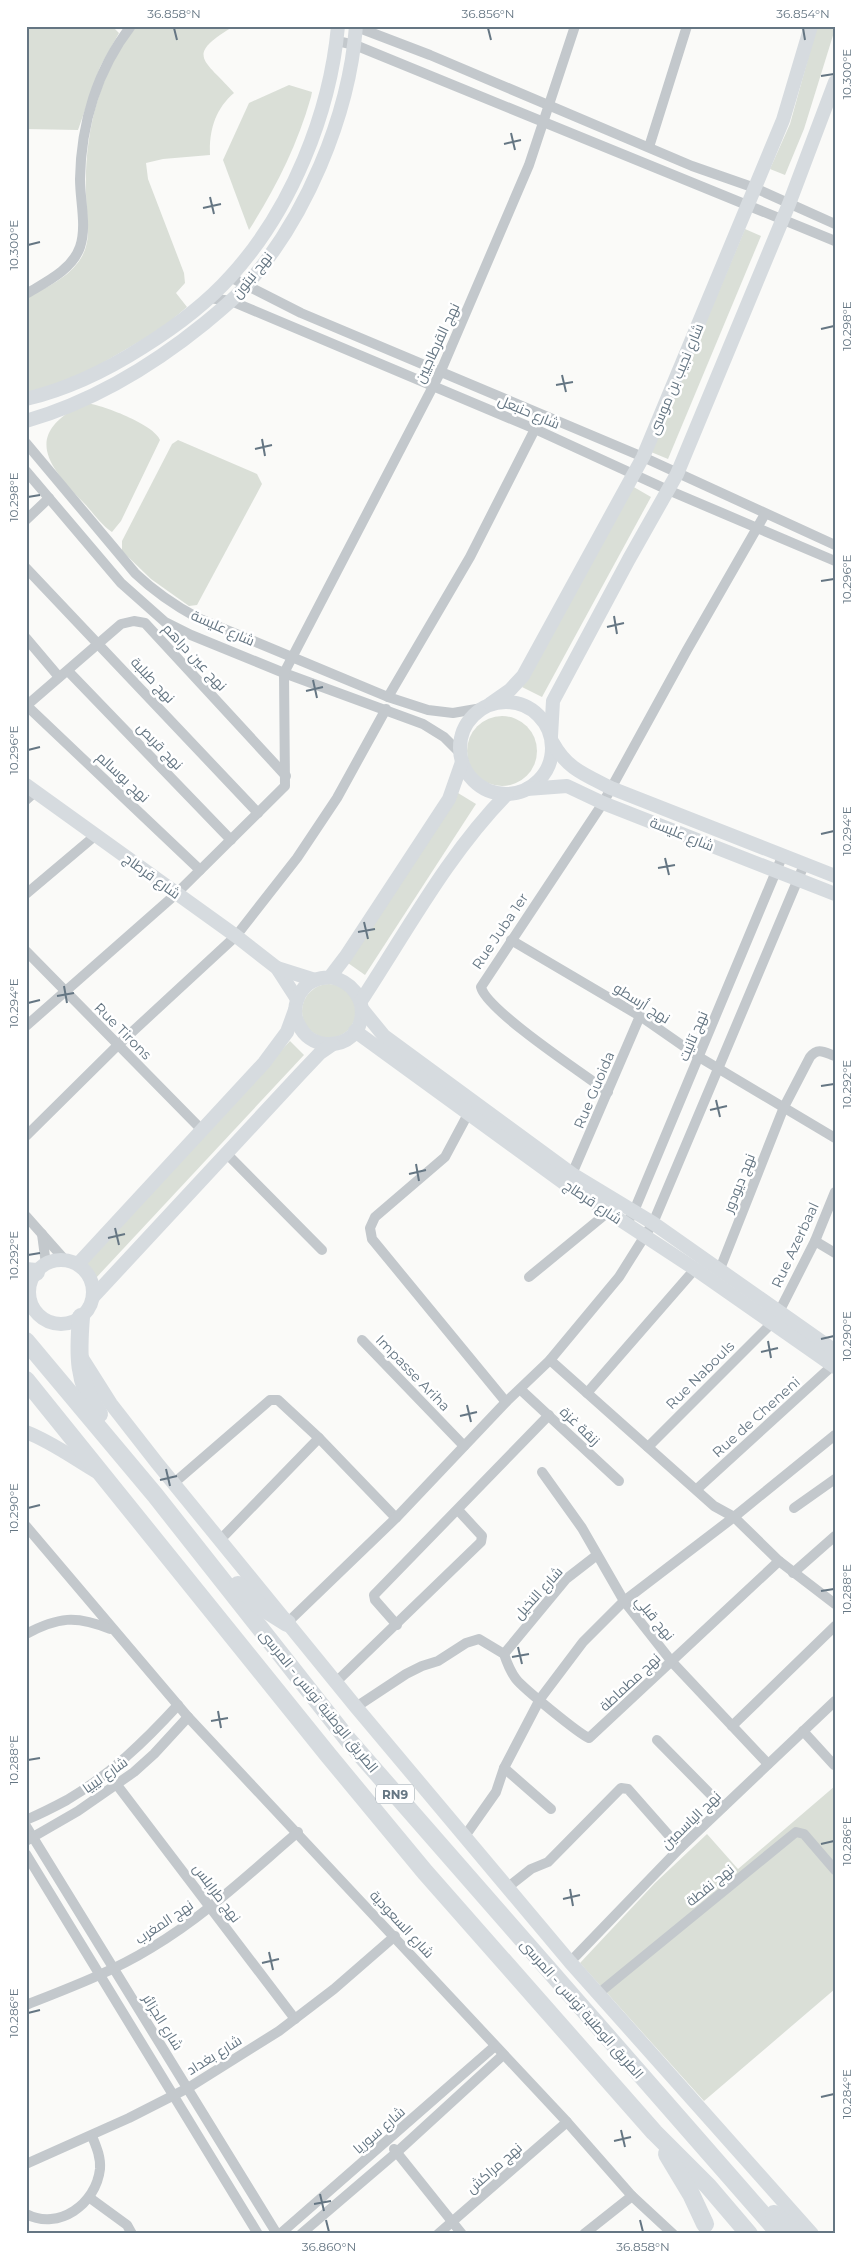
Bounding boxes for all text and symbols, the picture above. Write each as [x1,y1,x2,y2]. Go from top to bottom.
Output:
text: 36.858°N [147,6,201,21]
text: 36.856°N [461,6,515,21]
text: 36.854°N [776,6,830,21]
text: 10.300°E [839,49,854,99]
text: 10.300°E [6,220,21,270]
street label: نهج نبتون [228,248,276,302]
street label: نهج القرطاجيين [411,300,463,386]
text: 10.298°E [839,301,854,351]
street label: شارع نجيب بن موسى [644,321,708,437]
street label: شارع حنبعل [495,391,563,433]
text: 10.298°E [6,472,21,522]
text: 10.296°E [839,554,854,604]
street label: شارع عليسة [188,606,258,650]
street label: نهج عين دراهم [158,619,231,695]
street label: نهج طبلبة [127,653,179,707]
street label: نهج قربص [133,719,187,773]
text: 10.296°E [6,725,21,775]
street label: نهج بوسالم [92,748,153,807]
text: 10.294°E [839,806,854,856]
street label: شارع عليسة [647,813,717,855]
street label: شارع قرطاج [120,849,184,903]
street label: Rue Juba 1er [468,889,532,973]
text: 10.294°E [6,978,21,1028]
street label: نهج أرسطو [610,979,674,1027]
street label: Rue Tirons [90,998,156,1064]
street label: نهج تانيت [674,1008,712,1064]
street label: Rue Guoida [570,1049,618,1131]
text: 10.292°E [839,1060,854,1108]
street label: نهج ديودور [719,1151,759,1216]
street label: شارع قرطاج [561,1176,625,1228]
street label: Rue Azerbaal [767,1199,823,1291]
text: 10.292°E [6,1231,21,1279]
text: 10.290°E [839,1311,854,1361]
street label: Impasse Ariha [372,1331,454,1415]
street label: Rue Nabouls [662,1337,738,1413]
street label: Rue de Cheneni [708,1373,804,1461]
street label: زنقة غزة [556,1403,604,1449]
text: 10.290°E [6,1483,21,1533]
street label: شارع النخيل [510,1563,566,1623]
text: 10.288°E [839,1564,854,1614]
street label: نهج قبلي [629,1592,679,1646]
street label: الطريق الوطنية تونس - المرسى [256,1626,382,1776]
street label: نهج مطماطة [596,1649,664,1715]
text: 10.288°E [6,1735,21,1785]
street label: شارع ليبيا [79,1753,131,1797]
road number: RN9 [376,1785,414,1804]
street label: نهج الياسمين [657,1787,725,1853]
text: 10.286°E [839,1816,854,1866]
street label: نهج طرابلس [189,1860,245,1926]
street label: نهج نفطة [682,1860,738,1910]
street label: شارع السعودية [366,1886,438,1962]
street label: نهج المغرب [131,1896,197,1948]
street label: الطريق الوطنية تونس - المرسى [516,1936,648,2082]
text: 10.286°E [6,1988,21,2038]
street label: شارع الجزائر [138,1990,187,2053]
street label: شارع بغداد [183,2031,245,2079]
text: 10.284°E [839,2069,854,2119]
street label: شارع سوريا [349,2102,409,2158]
street label: نهج مراكش [462,2139,526,2197]
text: 36.860°N [302,2239,356,2254]
text: 36.858°N [616,2239,670,2254]

